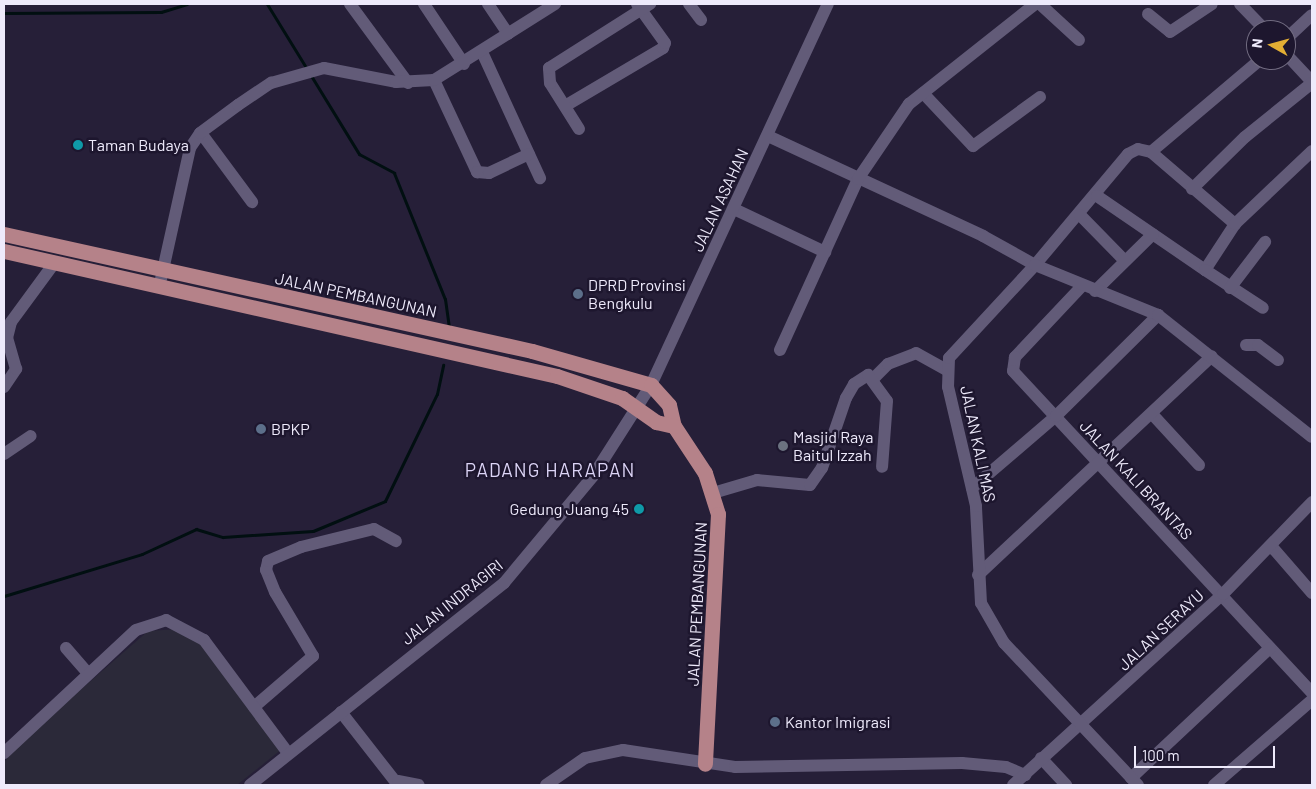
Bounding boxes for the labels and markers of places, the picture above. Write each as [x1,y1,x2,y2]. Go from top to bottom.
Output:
place label: Taman Budaya [88,135,189,155]
marker: Taman Budaya [72,139,84,151]
place label: DPRD Provinsi Bengkulu [588,275,686,313]
marker: DPRD Provinsi Bengkulu [572,288,584,300]
place label: BPKP [271,419,310,439]
marker: BPKP [255,423,267,435]
place label: Masjid Raya Baitul Izzah [793,427,873,465]
marker: Masjid Raya Baitul Izzah [777,440,789,452]
place label: Gedung Juang 45 [510,499,629,519]
marker: Gedung Juang 45 [633,503,645,515]
place label: Kantor Imigrasi [785,712,891,732]
marker: Kantor Imigrasi [769,716,781,728]

